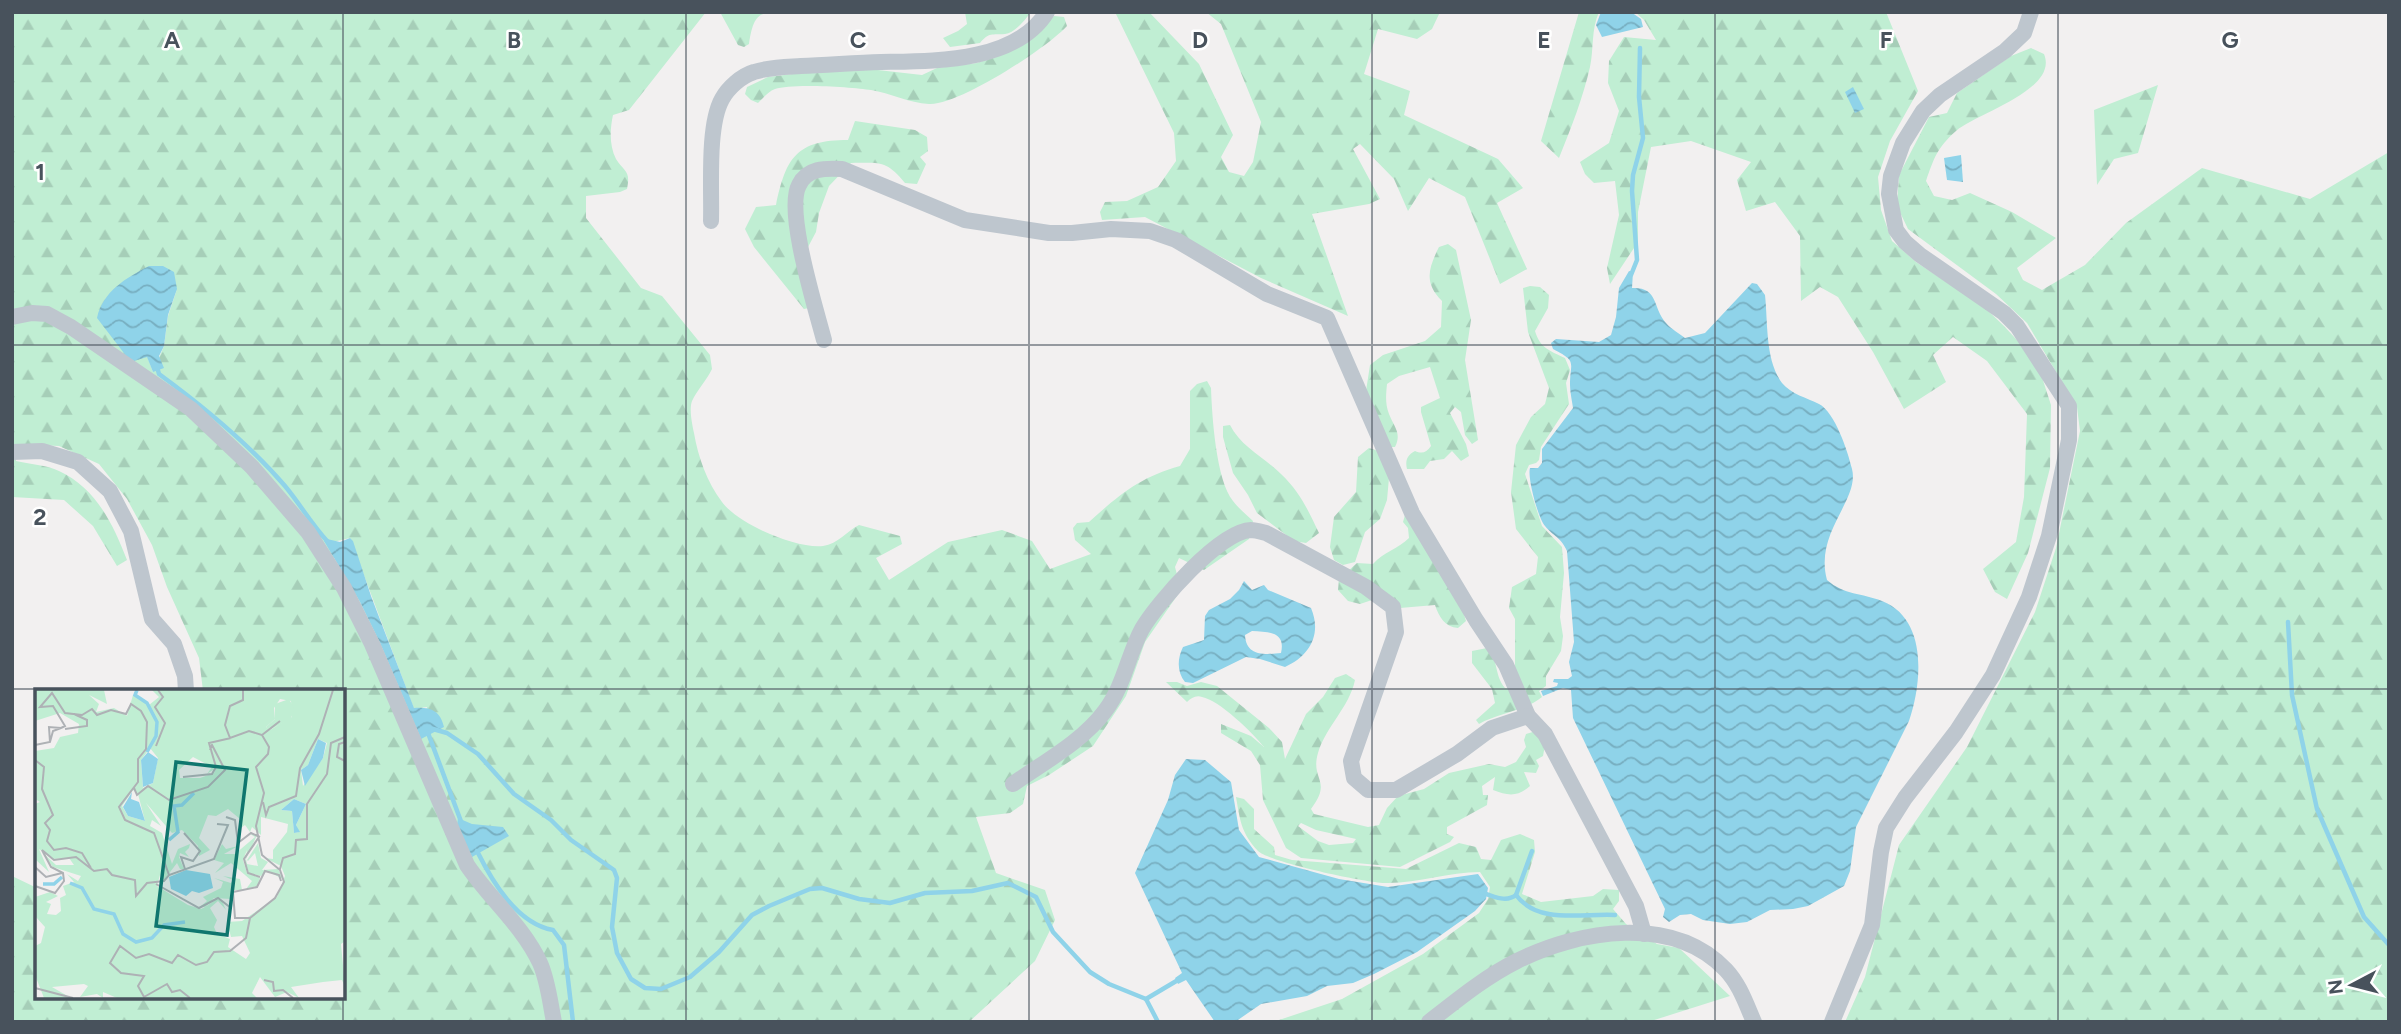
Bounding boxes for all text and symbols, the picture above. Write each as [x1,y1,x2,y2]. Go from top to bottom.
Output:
text: A [164,26,181,54]
text: B [507,26,521,54]
text: C [850,26,867,54]
text: D [1192,26,1208,54]
text: E [1537,26,1551,54]
text: F [1880,26,1893,54]
text: G [2221,26,2239,54]
text: 1 [35,158,45,186]
text: 2 [33,503,47,531]
inset map [35,689,345,999]
north arrow [2317,950,2387,1020]
text: N [2323,978,2348,996]

